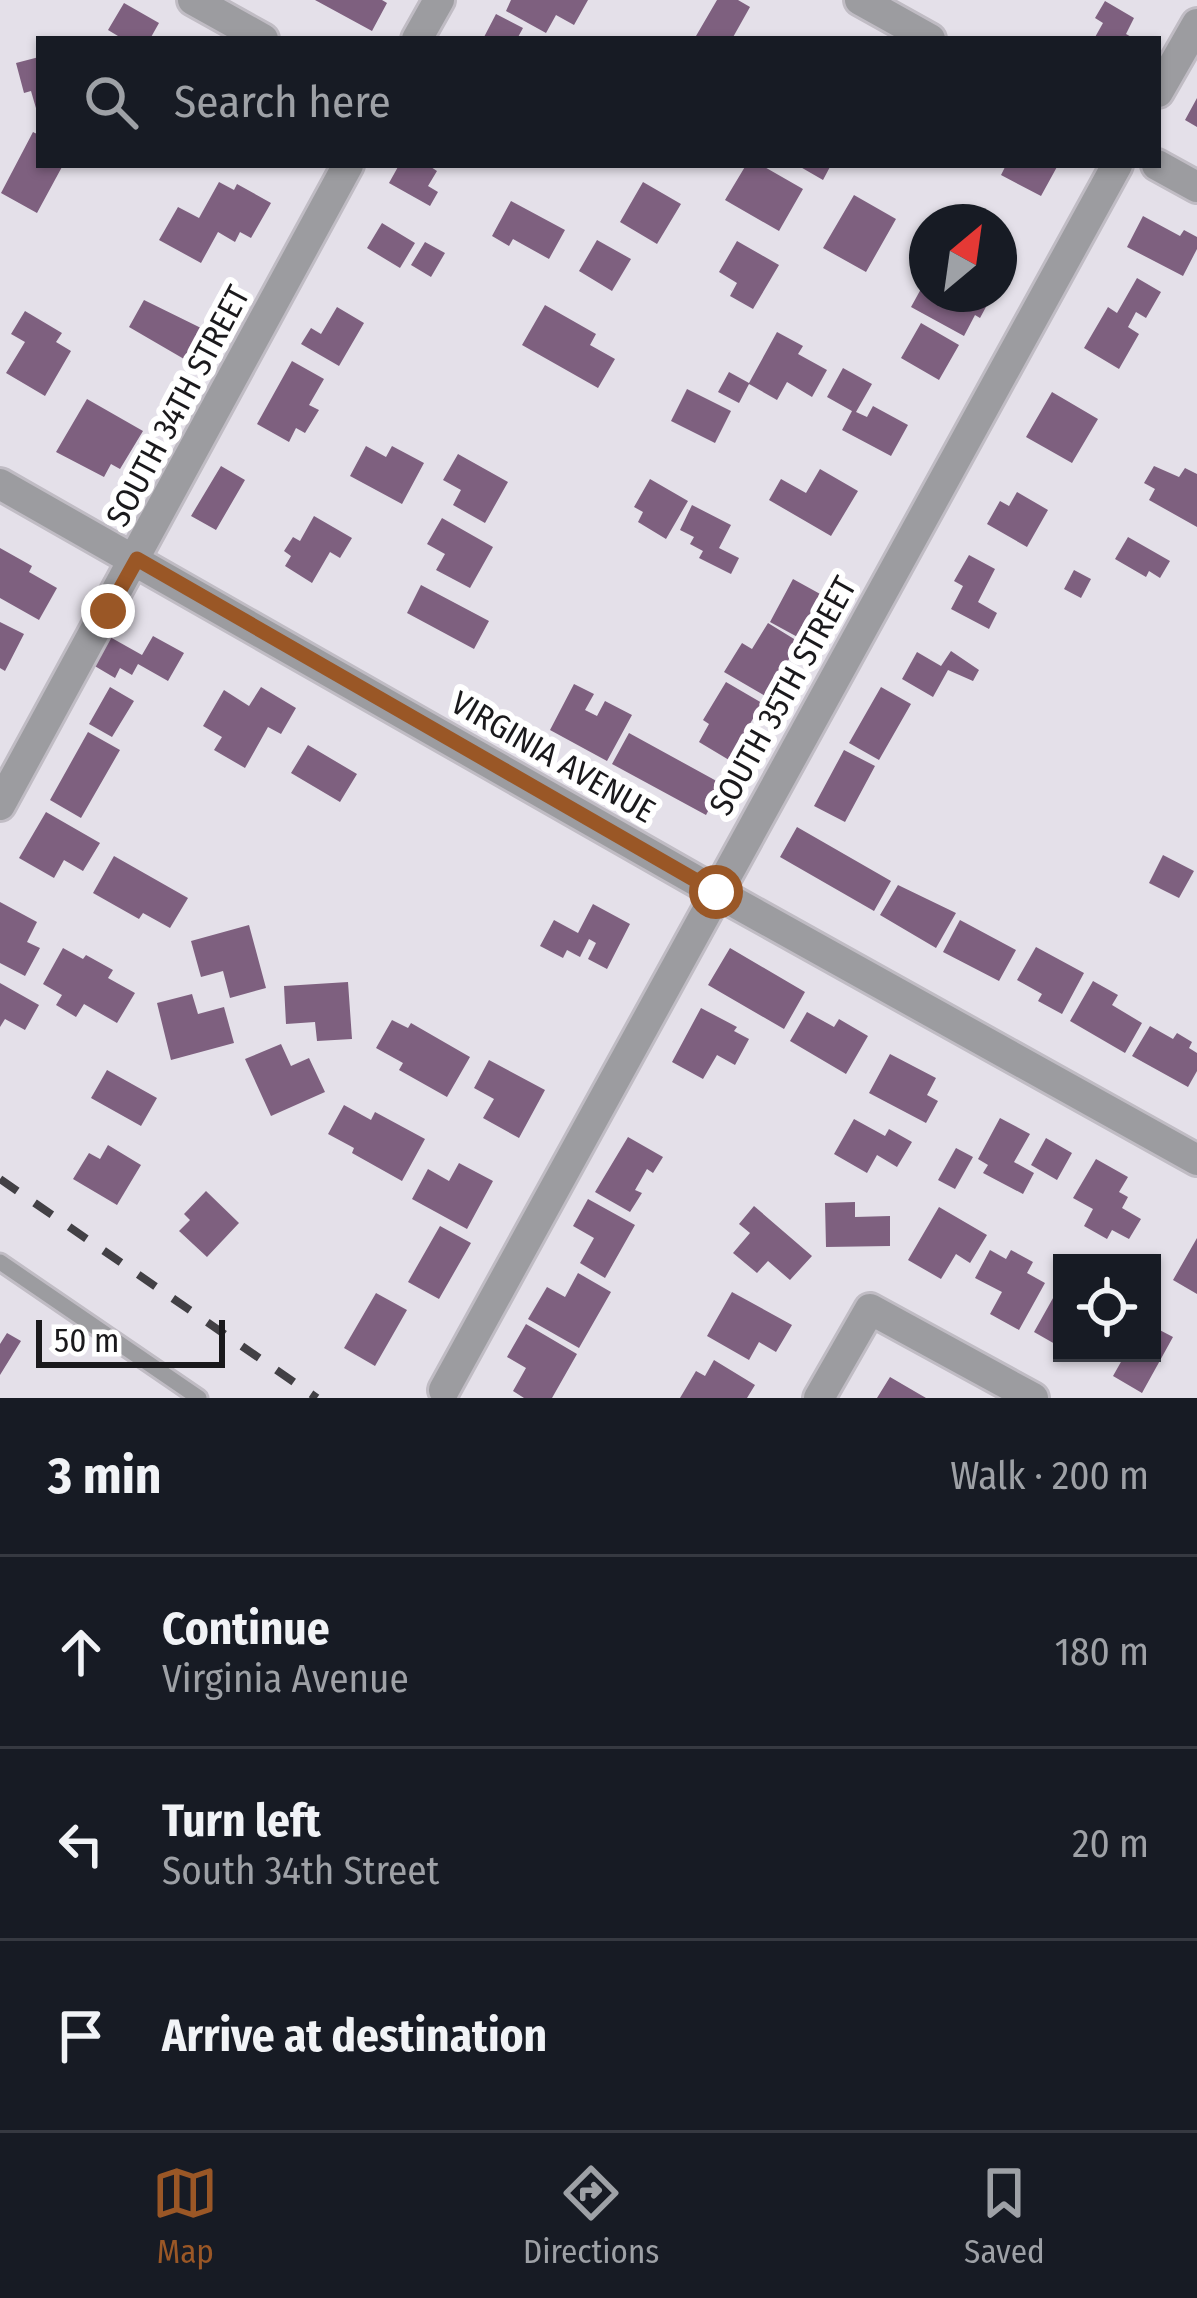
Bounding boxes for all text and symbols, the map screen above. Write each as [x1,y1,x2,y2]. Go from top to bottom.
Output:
search box [36,36,1161,168]
icon: search [78,69,144,135]
text: Search here [174,75,391,129]
north arrow [909,204,1017,312]
street label: SOUTH 34TH STREET [98,278,259,533]
street label: SOUTH 35TH STREET [701,569,865,822]
route end [81,584,135,638]
street label: VIRGINIA AVENUE [444,683,662,831]
route start [689,865,743,919]
map controls [1053,1254,1161,1362]
button: locate [1053,1254,1161,1362]
scale bar [36,1314,225,1367]
text: 50 m [54,1321,119,1361]
text: 3 min [48,1445,162,1507]
text: Walk · 200 m [950,1453,1149,1499]
text: Continue [162,1602,330,1656]
icon: ahead [48,1619,114,1685]
text: 180 m [1055,1629,1149,1675]
text: Virginia Avenue [162,1656,409,1702]
text: Turn left [162,1794,321,1848]
icon: left [48,1811,114,1877]
text: 20 m [1072,1821,1149,1867]
text: South 34th Street [162,1848,439,1894]
icon: arrive [48,2003,114,2069]
text: Arrive at destination [162,2009,547,2063]
tab: Map [152,2160,218,2272]
tab: Directions [523,2160,659,2272]
tab: Saved [964,2160,1045,2272]

